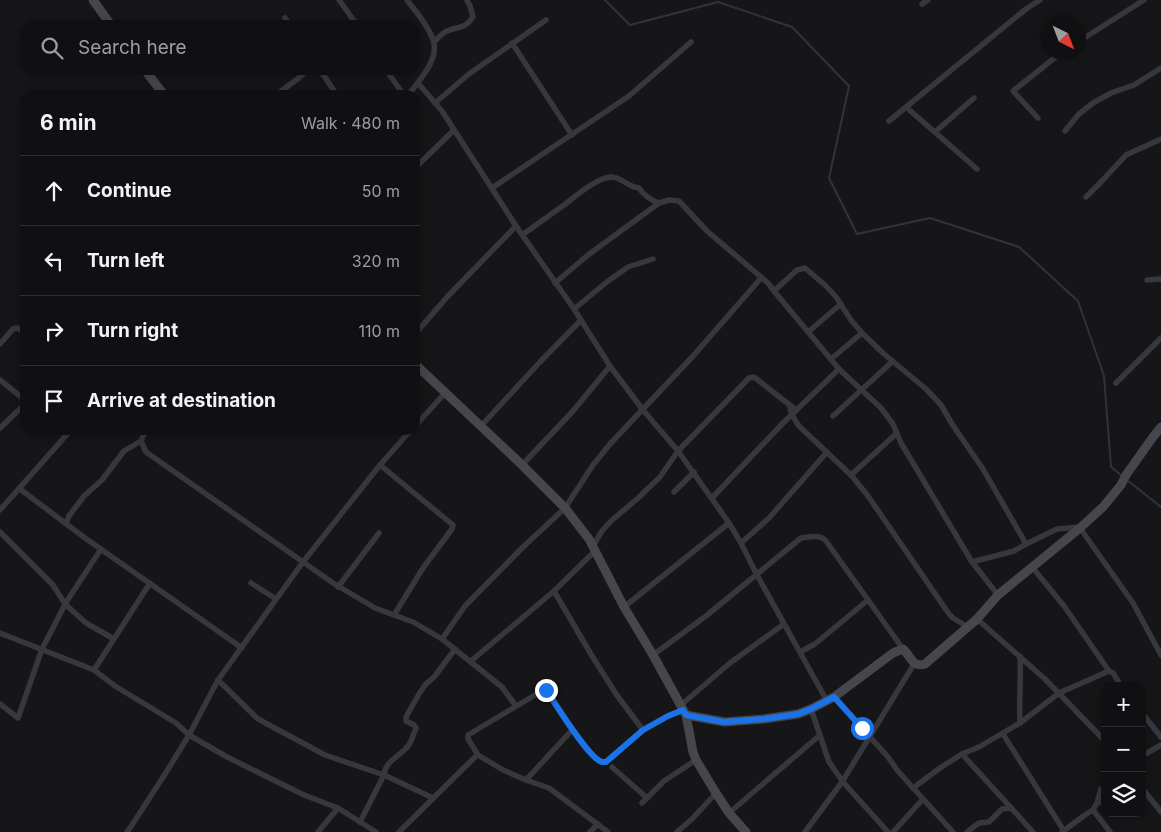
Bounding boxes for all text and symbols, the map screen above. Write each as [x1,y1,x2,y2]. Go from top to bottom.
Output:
north arrow [1041,15,1086,60]
search box [20,20,420,75]
icon: search [38,34,66,62]
text: Search here [78,36,187,59]
text: 6 min [40,110,97,135]
text: Walk · 480 m [301,113,400,133]
icon: ahead [40,177,68,205]
text: Continue [87,179,172,202]
text: 50 m [362,181,400,201]
icon: left [40,247,68,275]
text: Turn left [87,249,165,272]
text: 320 m [352,251,400,271]
icon: right [40,317,68,345]
text: Turn right [87,319,178,342]
text: 110 m [358,321,400,341]
icon: arrive [40,387,68,415]
text: Arrive at destination [87,389,276,412]
route end [535,679,558,702]
map controls [1101,682,1146,817]
button: + [1101,682,1146,727]
route start [851,717,874,740]
button: − [1101,727,1146,772]
button: layers [1101,772,1146,817]

